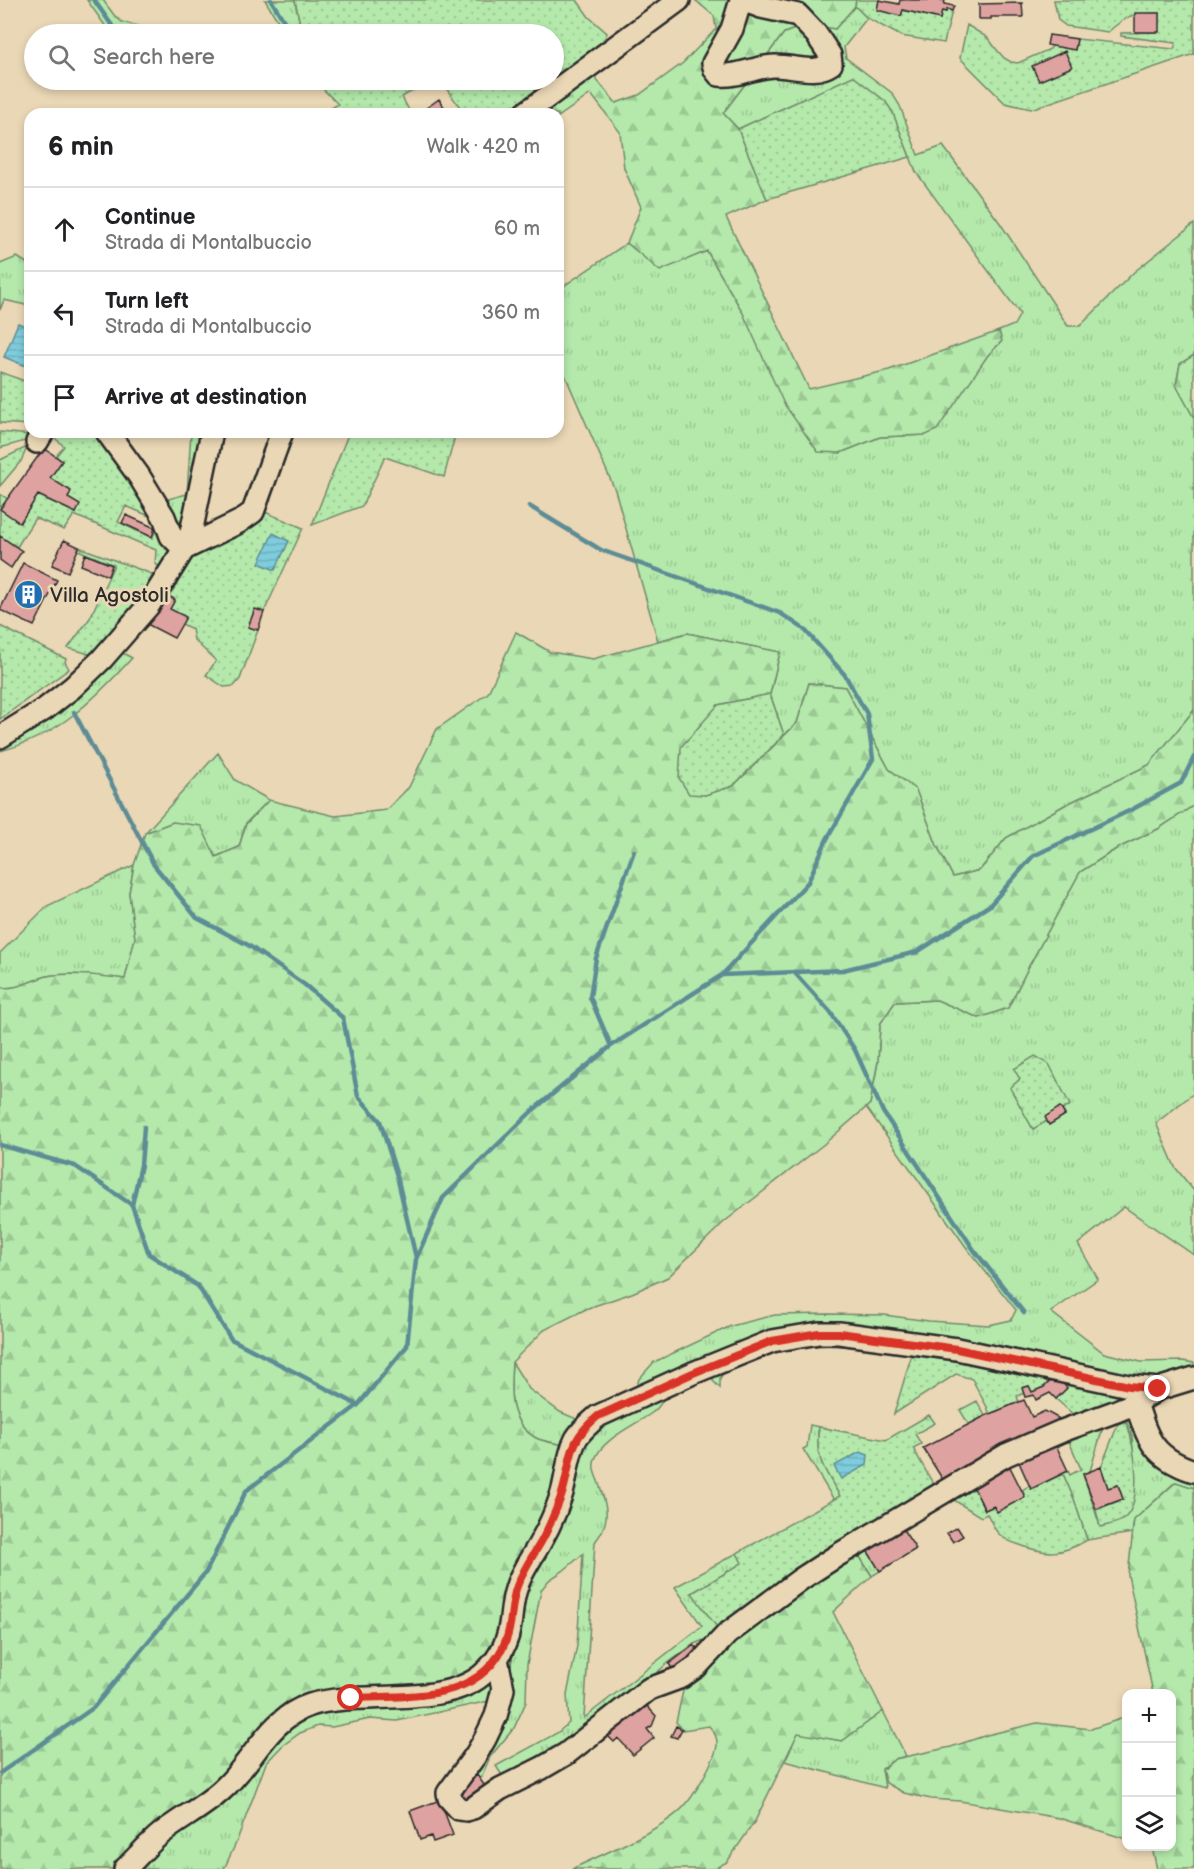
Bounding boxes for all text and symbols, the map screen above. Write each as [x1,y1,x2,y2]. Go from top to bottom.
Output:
search box [24,24,564,90]
icon: search [45,41,78,74]
text: Search here [93,44,215,71]
text: 6 min [48,132,114,163]
text: Walk · 420 m [427,135,540,159]
text: Continue [105,204,195,231]
icon: ahead [48,213,81,246]
text: 60 m [494,217,540,241]
text: Strada di Montalbuccio [105,231,312,255]
text: Turn left [105,288,189,315]
icon: left [48,297,81,330]
text: 360 m [482,301,540,325]
text: Strada di Montalbuccio [105,315,312,339]
icon: arrive [48,381,81,414]
text: Arrive at destination [105,384,307,411]
building icon: Villa Agostoli [13,579,45,611]
place label: Villa Agostoli [50,583,169,608]
route end [1144,1375,1170,1401]
route start [337,1684,363,1710]
map controls [1122,1689,1176,1851]
button: + [1122,1689,1176,1743]
button: − [1122,1743,1176,1797]
button: layers [1122,1797,1176,1851]

